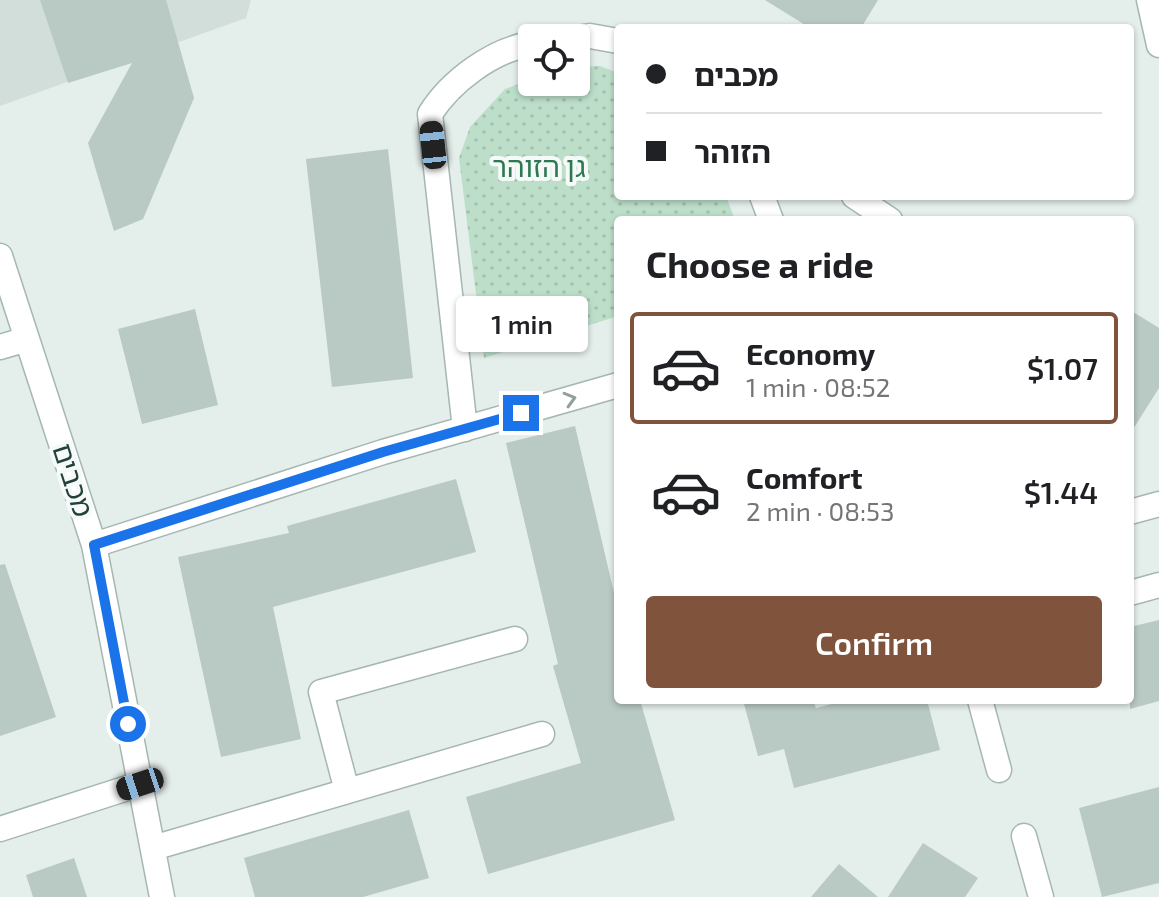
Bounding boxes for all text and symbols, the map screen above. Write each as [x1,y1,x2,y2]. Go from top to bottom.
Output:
map controls [518,24,590,96]
button: locate [518,24,590,96]
text: מכבים [694,56,778,92]
car [419,120,447,170]
text: הזוהר [694,133,771,169]
park label: גן הזוהר [492,149,586,183]
text: Choose a ride [646,242,874,285]
callout: 1 min [455,297,587,353]
text: 1 min [491,308,553,339]
icon: car [650,332,722,404]
text: Economy [746,335,875,371]
text: $1.07 [1027,350,1098,386]
text: 1 min · 08:52 [746,371,890,402]
one-way arrow [562,392,576,408]
route end [503,395,539,431]
street label: מכבים [46,439,102,521]
icon: car [650,456,722,528]
text: Comfort [746,459,863,495]
text: $1.44 [1024,474,1098,510]
text: 2 min · 08:53 [746,495,894,526]
button: Confirm [646,596,1102,688]
route start [110,706,146,742]
car [113,765,167,803]

